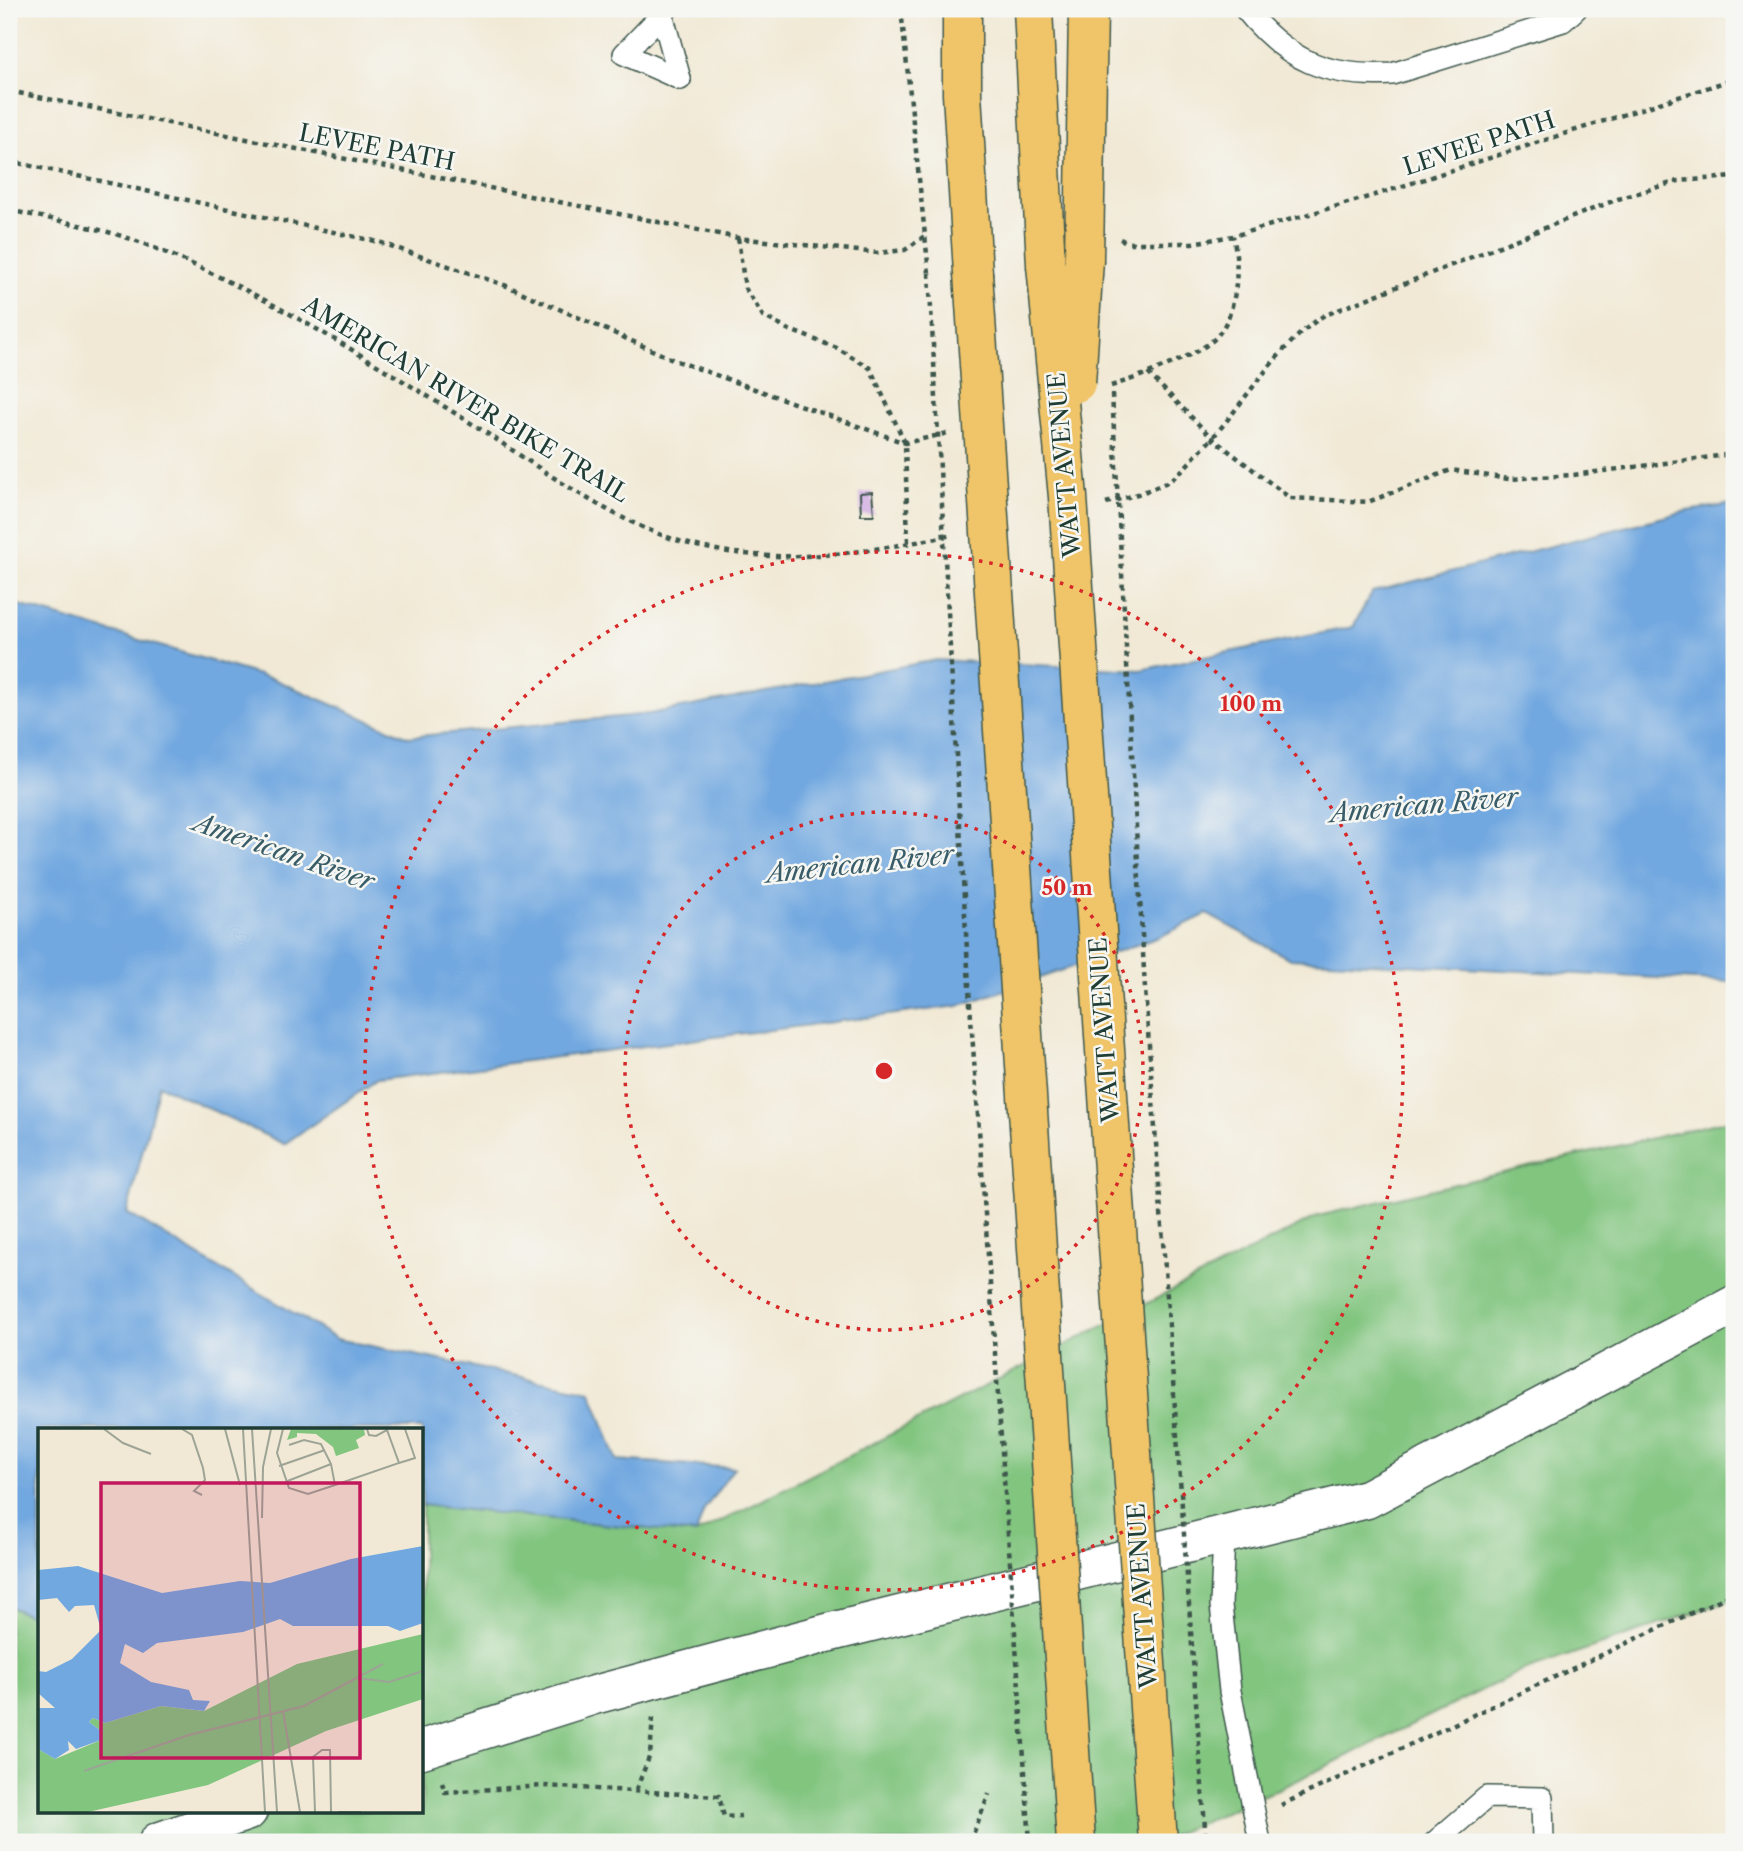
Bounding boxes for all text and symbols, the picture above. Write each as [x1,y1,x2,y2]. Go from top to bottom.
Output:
street label: LEVEE PATH [1399,105,1559,181]
street label: LEVEE PATH [297,118,457,176]
street label: AMERICAN RIVER BIKE TRAIL [297,289,635,508]
street label: WATT AVENUE [1041,371,1087,560]
text: 100 m [1220,691,1282,716]
water label: American River [1324,781,1521,830]
water label: American River [186,805,380,899]
water label: American River [760,838,958,890]
text: 50 m [1041,875,1093,900]
street label: WATT AVENUE [1083,936,1125,1125]
centre of rings [872,1059,896,1083]
inset map [38,1428,424,1812]
street label: WATT AVENUE [1121,1502,1163,1691]

